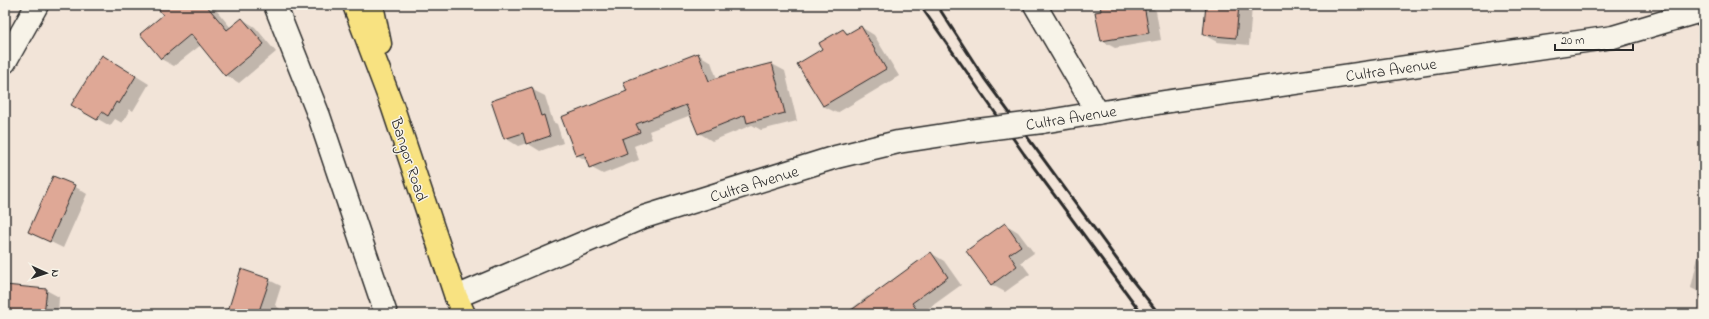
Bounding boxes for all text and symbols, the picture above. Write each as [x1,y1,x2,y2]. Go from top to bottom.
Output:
scale bar [1555,26,1633,52]
text: 20 m [1561,32,1584,50]
street label: Cultra Avenue [1344,53,1439,89]
street label: Cultra Avenue [1024,100,1119,138]
street label: Bangor Road [383,114,433,205]
street label: Cultra Avenue [707,160,803,210]
north arrow [26,253,66,293]
text: N [47,269,63,278]

